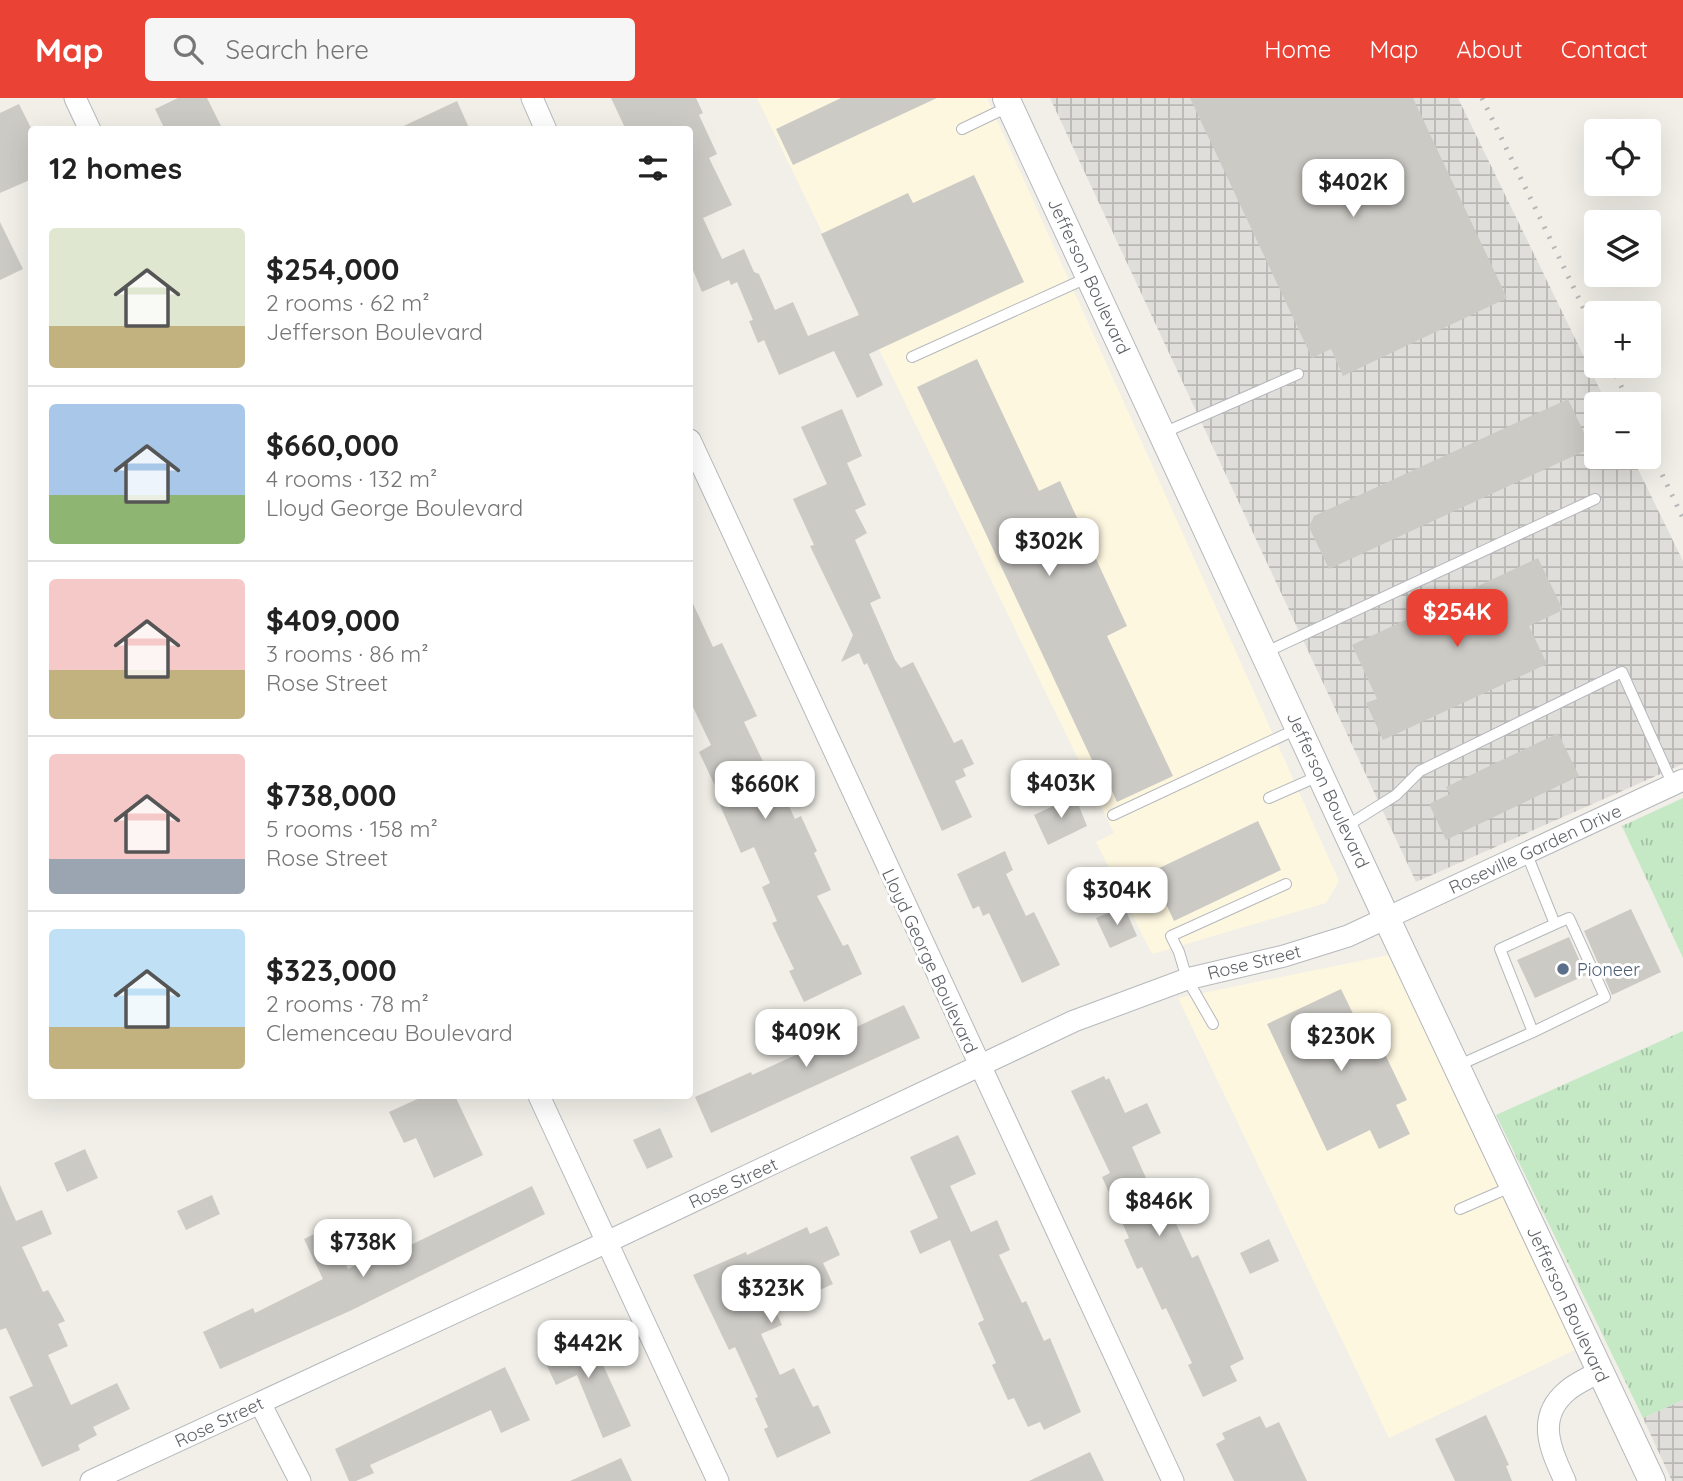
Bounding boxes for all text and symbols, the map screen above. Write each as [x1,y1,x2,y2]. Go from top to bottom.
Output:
search box [145,18,635,81]
text: Map [35,29,103,70]
icon: search [169,30,207,68]
text: Search here [225,33,369,66]
text: Home [1264,34,1331,64]
text: Map [1369,34,1418,64]
text: About [1456,34,1523,64]
text: Contact [1561,34,1648,64]
map controls [1584,119,1661,469]
button: locate [1584,119,1661,196]
text: 12 homes [49,149,182,187]
icon: filters [634,149,672,187]
pin: $402K [1304,159,1402,219]
text: $402K [1318,167,1388,196]
street label: Jefferson Boulevard [1043,194,1135,358]
button: layers [1584,210,1661,287]
text: $254,000 [266,250,399,288]
icon: home [105,256,189,340]
text: 2 rooms · 62 m² [266,288,430,317]
button: + [1584,301,1661,378]
text: Jefferson Boulevard [266,317,483,346]
button: − [1584,392,1661,469]
text: $660,000 [266,426,399,464]
icon: home [105,432,189,516]
text: 4 rooms · 132 m² [266,464,437,493]
text: Lloyd George Boulevard [266,493,523,522]
pin: $302K [1000,518,1098,578]
text: $302K [1015,526,1083,555]
pin: $254K [1408,589,1506,649]
text: $254K [1423,597,1491,626]
text: $409,000 [266,601,400,639]
icon: home [105,607,189,691]
text: 3 rooms · 86 m² [266,639,429,668]
text: Rose Street [266,668,388,697]
street label: Jefferson Boulevard [1282,708,1374,872]
pin: $403K [1012,760,1110,820]
pin: $660K [716,762,814,821]
text: $403K [1027,768,1095,797]
text: $660K [731,769,799,798]
text: $738,000 [266,776,396,814]
icon: home [105,782,189,866]
street label: Roseville Garden Drive [1445,799,1625,899]
text: 5 rooms · 158 m² [266,814,438,843]
text: Rose Street [266,843,388,872]
street label: Lloyd George Boulevard [877,865,983,1057]
pin: $304K [1068,868,1166,927]
text: $304K [1083,875,1151,904]
street label: Rose Street [1205,939,1303,985]
text: $323,000 [266,951,397,989]
icon: home [105,957,189,1041]
place label: Pioneer [1577,958,1640,981]
marker: Pioneer [1555,961,1571,977]
text: 2 rooms · 78 m² [266,989,429,1018]
pin: $409K [757,1010,855,1069]
pin: $230K [1292,1014,1390,1073]
text: $409K [771,1017,841,1046]
text: Clemenceau Boulevard [266,1018,513,1047]
text: $230K [1307,1021,1375,1050]
street label: Rose Street [685,1152,781,1214]
pin: $846K [1110,1178,1208,1238]
text: $846K [1125,1186,1193,1215]
pin: $738K [314,1220,412,1279]
street label: Jefferson Boulevard [1522,1222,1614,1386]
text: $738K [330,1227,396,1256]
pin: $323K [722,1266,820,1325]
text: $323K [738,1273,804,1302]
pin: $442K [539,1320,637,1380]
text: $442K [554,1328,622,1357]
street label: Rose Street [171,1391,267,1453]

